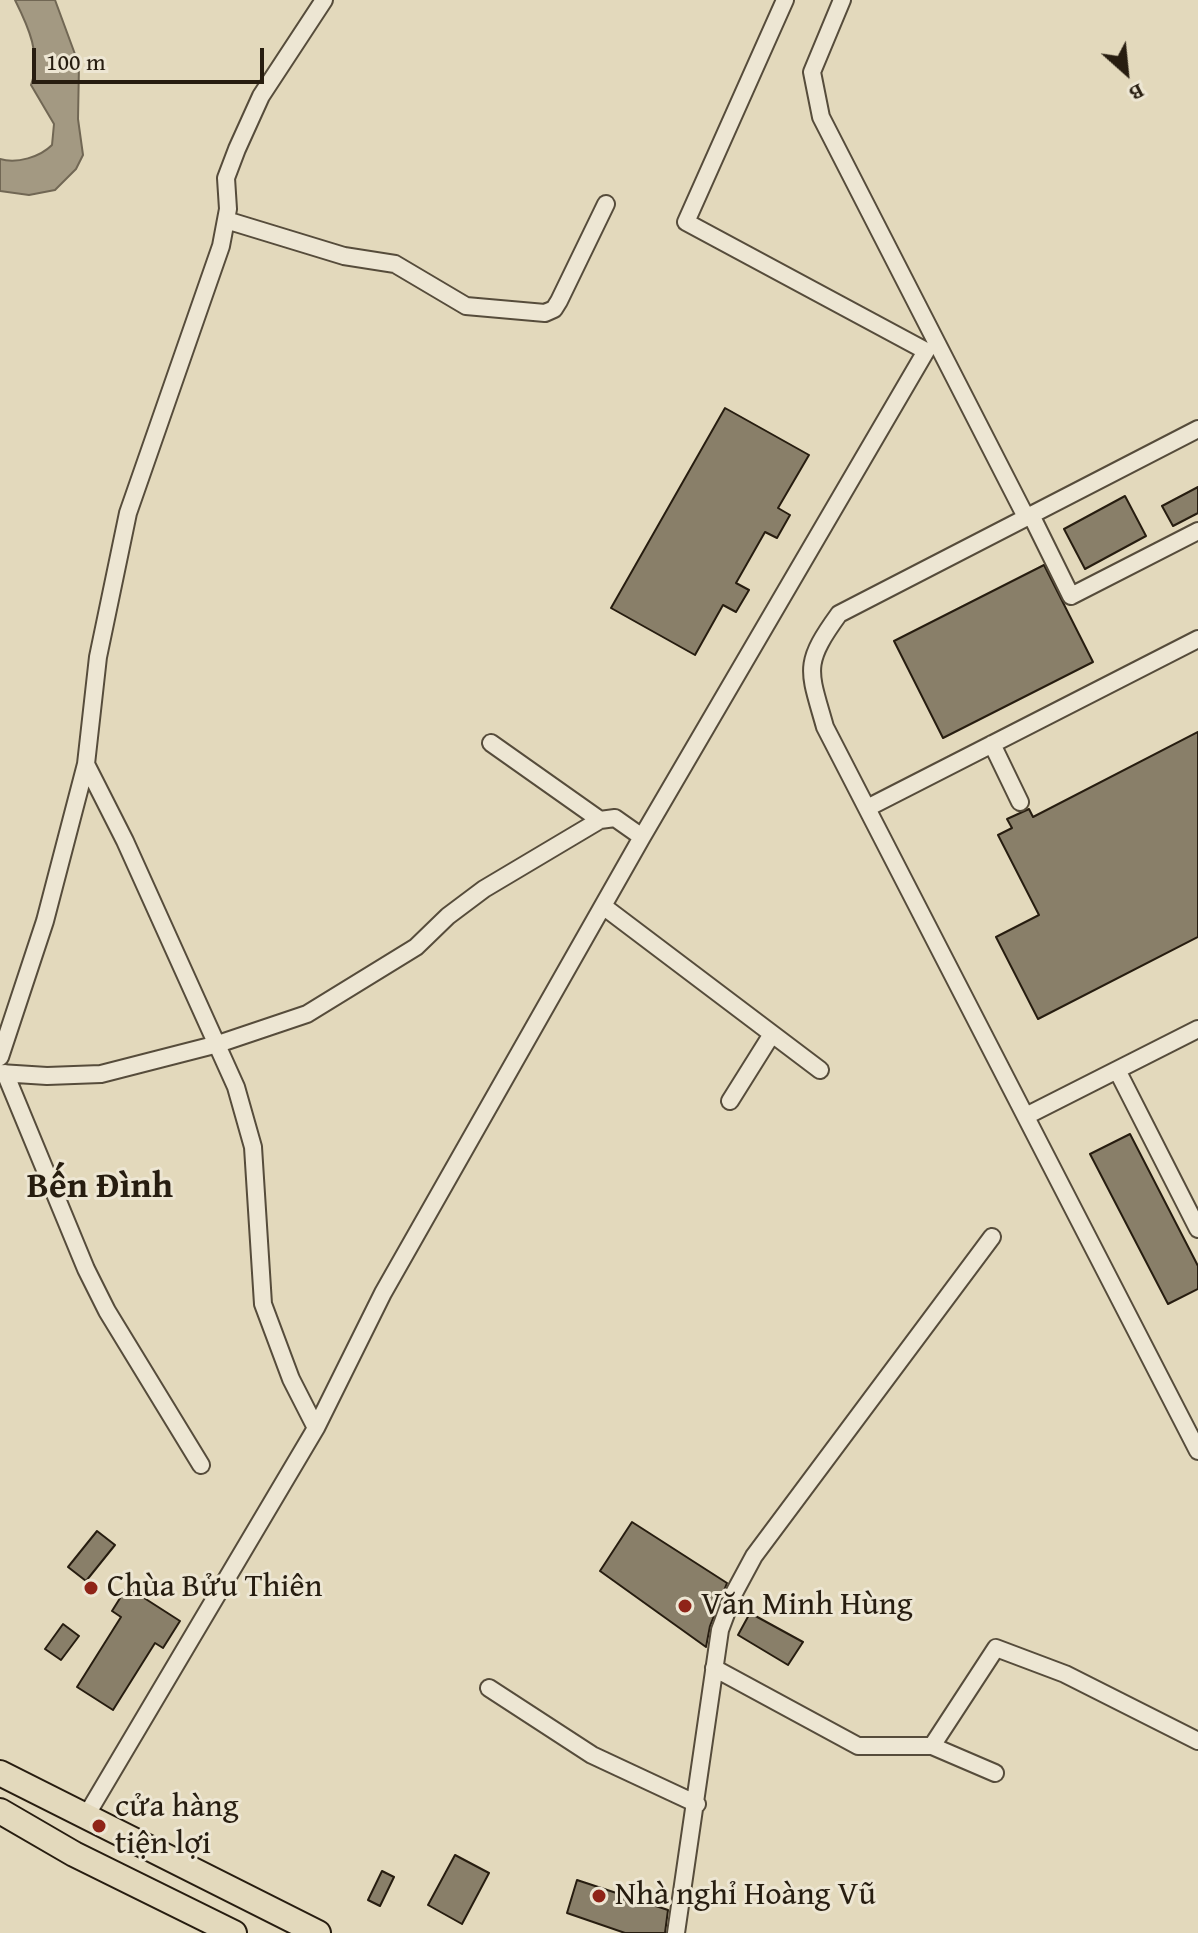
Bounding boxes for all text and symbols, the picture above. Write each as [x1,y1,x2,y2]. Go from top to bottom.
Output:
scale bar [36,32,268,82]
north arrow [1086,32,1166,112]
text: 100 m [46,44,106,79]
text: B [1124,76,1150,111]
district label: Bến Đình [27,1166,173,1210]
place label: Chùa Bửu Thiên [107,1569,323,1607]
marker: Chùa Bửu Thiên [82,1579,100,1597]
place label: Văn Minh Hùng [701,1587,913,1625]
marker: Văn Minh Hùng [676,1597,694,1615]
place label: cửa hàng tiện lợi [115,1789,239,1864]
marker: cửa hàng tiện lợi [90,1817,108,1835]
place label: Nhà nghỉ Hoàng Vũ [615,1877,876,1915]
marker: Nhà nghỉ Hoàng Vũ [590,1887,608,1905]

